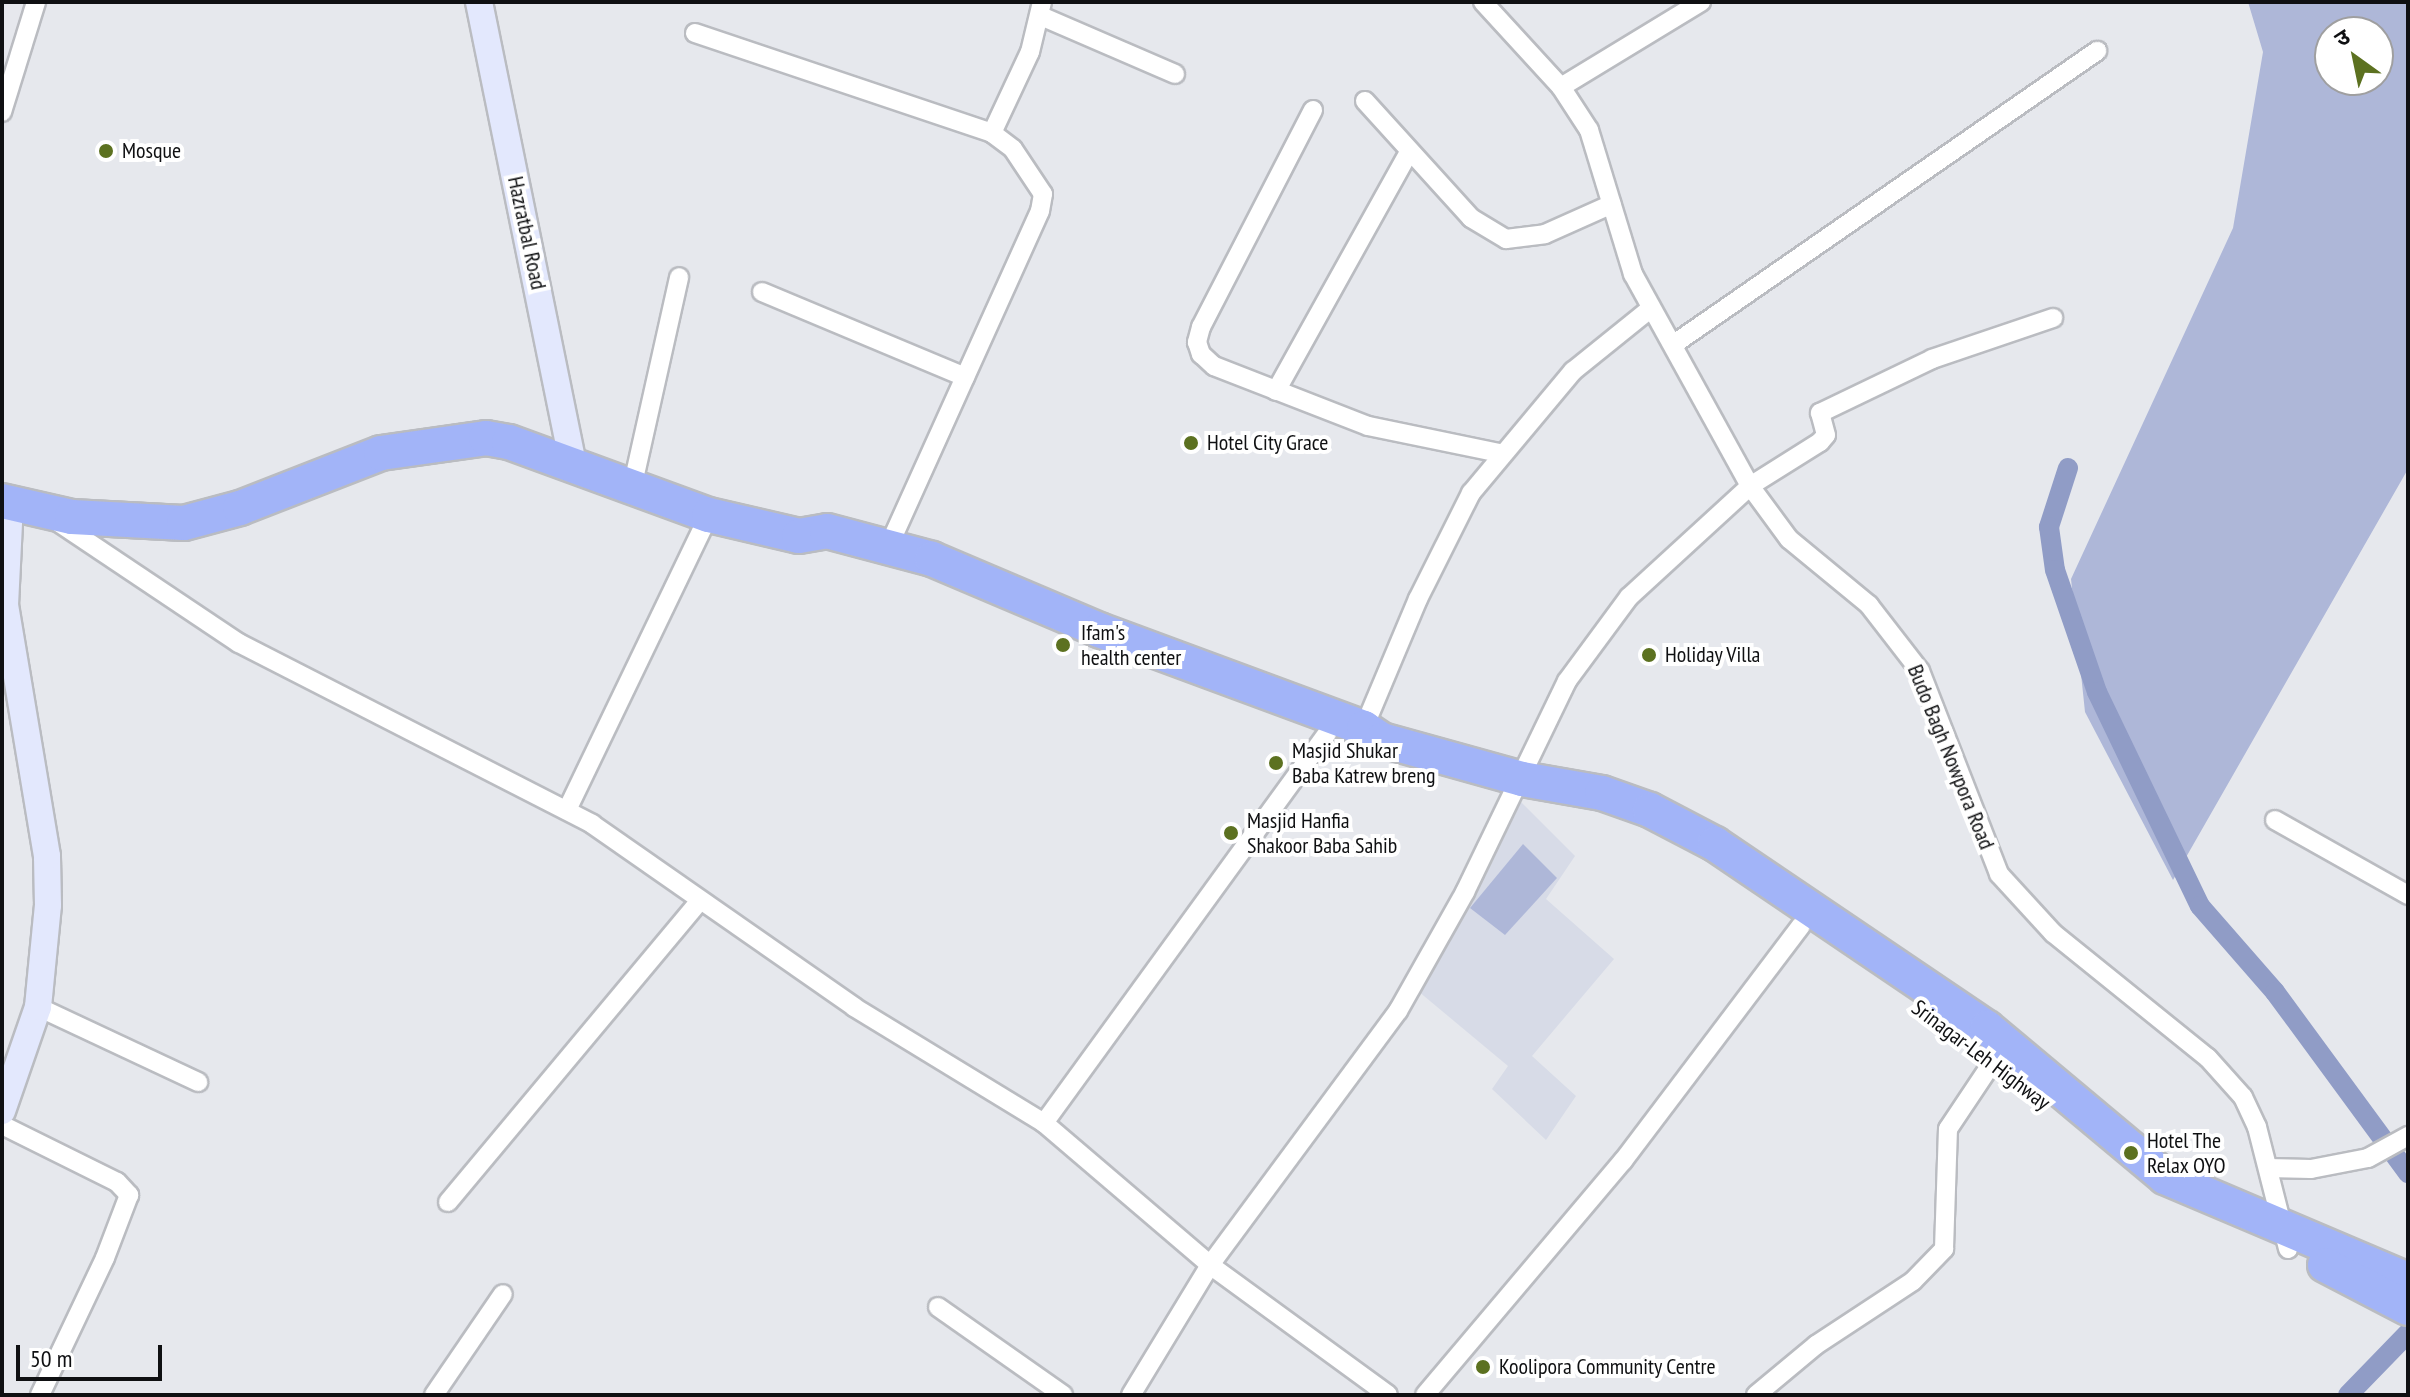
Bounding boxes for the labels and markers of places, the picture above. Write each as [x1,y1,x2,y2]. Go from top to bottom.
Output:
place label: Mosque [122,138,181,164]
marker: Mosque [97,142,115,160]
place label: Hotel City Grace [1207,430,1329,456]
marker: Hotel City Grace [1182,434,1200,452]
place label: Ifam's health center [1081,619,1181,670]
marker: Ifam's health center [1052,634,1074,656]
place label: Holiday Villa [1665,642,1761,668]
marker: Holiday Villa [1640,646,1658,664]
place label: Masjid Shukar Baba Katrew breng [1292,737,1436,788]
marker: Masjid Shukar Baba Katrew breng [1267,754,1285,772]
place label: Masjid Hanfia Shakoor Baba Sahib [1247,807,1397,858]
marker: Masjid Hanfia Shakoor Baba Sahib [1222,824,1240,842]
place label: Hotel The Relax OYO [2147,1127,2226,1178]
marker: Hotel The Relax OYO [2122,1144,2140,1162]
place label: Koolipora Community Centre [1499,1354,1716,1380]
marker: Koolipora Community Centre [1474,1358,1492,1376]

